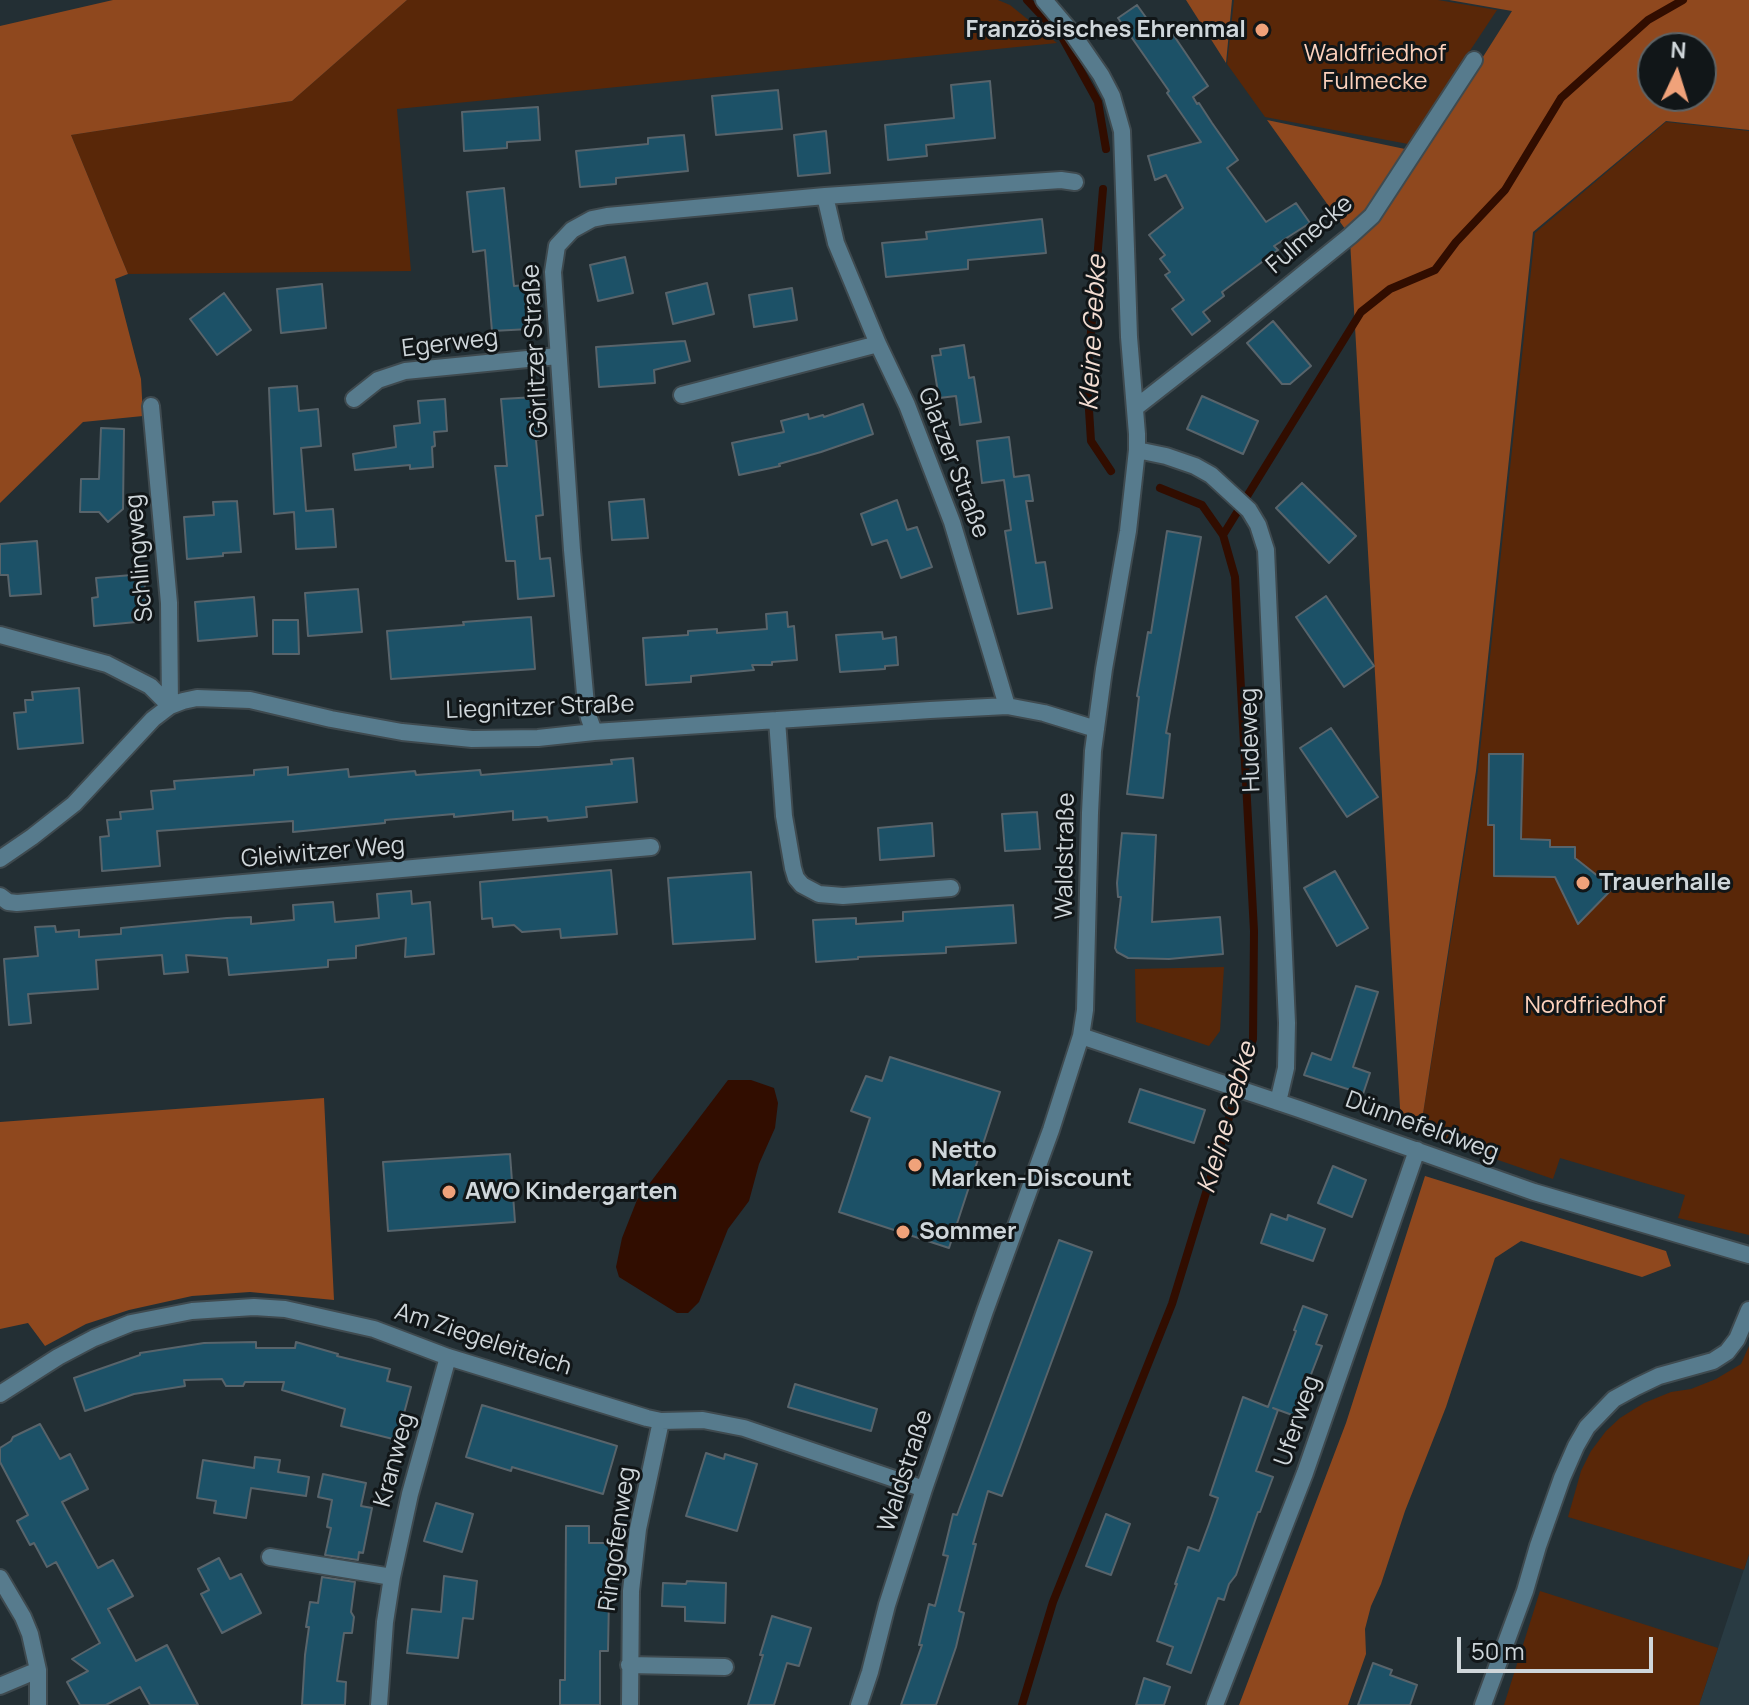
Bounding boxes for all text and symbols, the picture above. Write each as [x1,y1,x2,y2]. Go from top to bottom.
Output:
place label: Französisches Ehrenmal [966,16,1246,44]
marker: Französisches Ehrenmal [1253,21,1271,39]
north arrow [1637,32,1717,112]
text: N [1670,35,1687,66]
park label: Waldfriedhof Fulmecke [1304,40,1446,96]
street label: Fulmecke [1261,190,1359,280]
water label: Kleine Gebke [1074,255,1114,411]
street label: Görlitzer Straße [517,263,555,439]
street label: Egerweg [400,324,500,364]
street label: Glatzer Straße [911,384,995,542]
street label: Schlingweg [120,493,160,623]
street label: Hudeweg [1235,687,1267,793]
street label: Liegnitzer Straße [445,690,635,726]
street label: Waldstraße [1050,792,1082,920]
street label: Gleiwitzer Weg [240,831,406,875]
place label: Trauerhalle [1599,869,1731,897]
marker: Trauerhalle [1574,874,1592,892]
park label: Nordfriedhof [1524,992,1666,1020]
water label: Kleine Gebke [1192,1039,1264,1197]
street label: Dünnefeldweg [1341,1086,1503,1168]
place label: Netto Marken-Discount [931,1137,1132,1193]
marker: Netto Marken-Discount [906,1156,924,1174]
place label: AWO Kindergarten [465,1178,678,1206]
marker: AWO Kindergarten [440,1183,458,1201]
place label: Sommer [919,1218,1017,1246]
marker: Sommer [894,1223,912,1241]
street label: Am Ziegeleiteich [391,1298,575,1382]
street label: Uferweg [1269,1372,1327,1470]
street label: Waldstraße [873,1406,939,1536]
street label: Kranweg [369,1410,421,1510]
street label: Ringofenweg [594,1465,642,1613]
scale bar [1461,1621,1657,1671]
text: 50 m [1471,1634,1525,1667]

